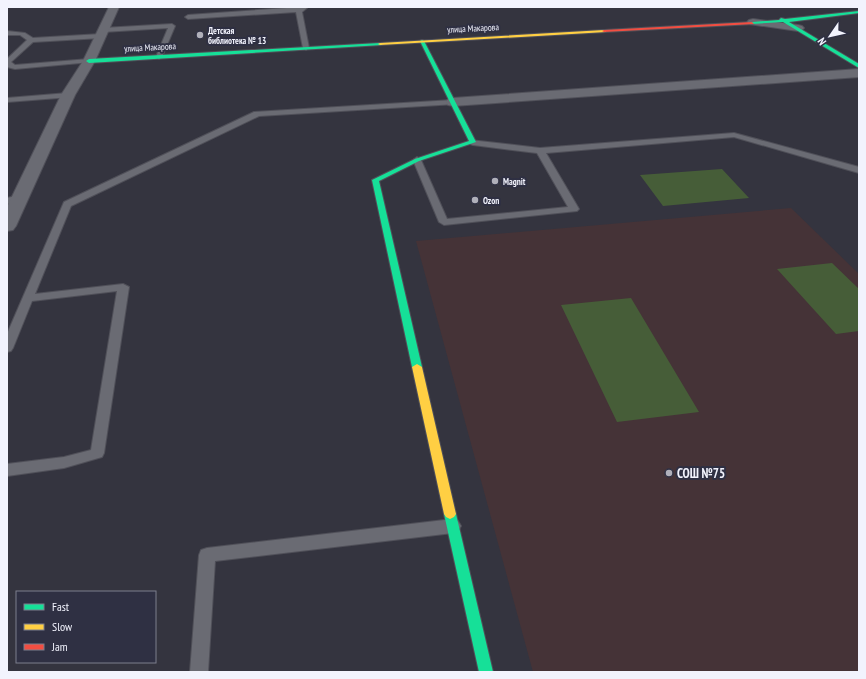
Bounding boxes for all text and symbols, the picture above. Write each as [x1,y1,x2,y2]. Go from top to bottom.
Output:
north arrow [810,16,850,56]
street label: улица Макарова [447,21,500,35]
place label: Детская библиотека № 13 [208,25,266,46]
marker: Детская библиотека № 13 [195,30,205,40]
text: N [814,35,829,48]
street label: улица Макарова [124,40,177,54]
marker: Magnit [490,176,500,186]
place label: Magnit [503,176,526,187]
marker: Ozon [470,195,480,205]
place label: Ozon [483,195,499,206]
place label: СОШ №75 [677,465,725,482]
marker: СОШ №75 [664,468,674,478]
legend [16,591,156,663]
text: Fast [52,599,70,614]
text: Slow [52,619,73,634]
text: Jam [51,639,68,654]

